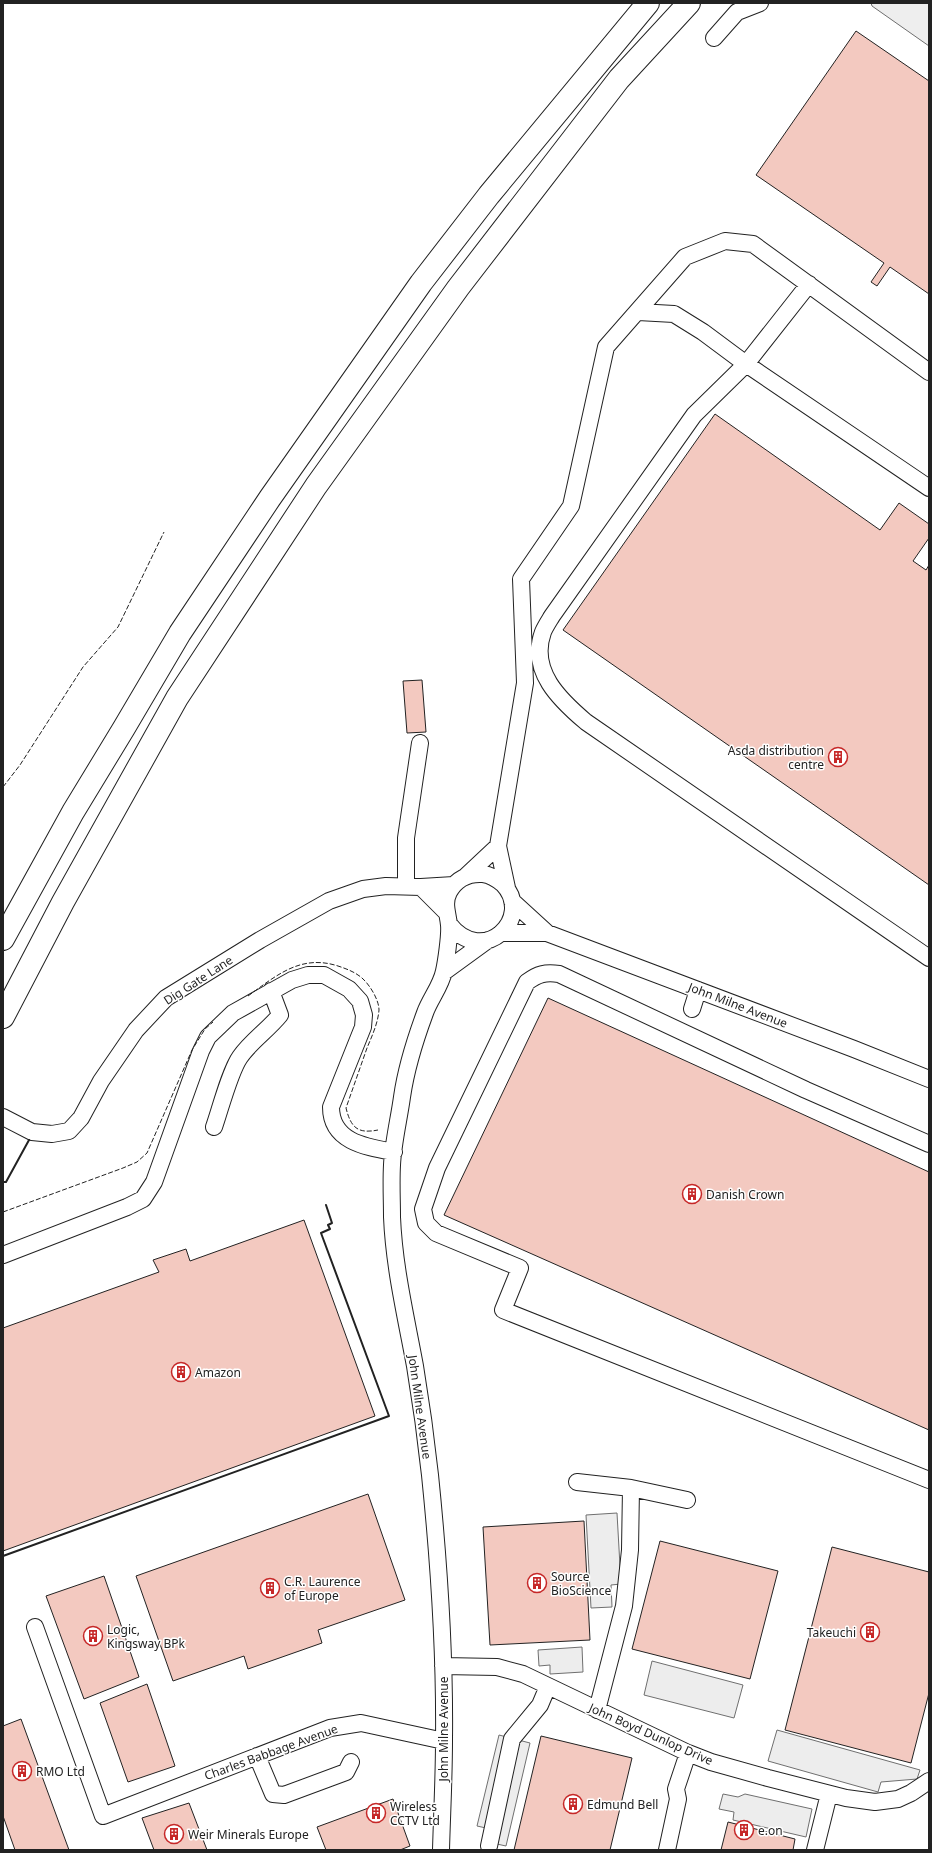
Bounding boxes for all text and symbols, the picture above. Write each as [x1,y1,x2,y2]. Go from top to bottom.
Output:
place label: Asda distribution centre [728,742,824,773]
building icon: Asda distribution centre [827,746,849,768]
street label: Dig Gate Lane [160,951,236,1009]
street label: John Milne Avenue [685,978,790,1032]
building icon: Danish Crown [681,1183,703,1205]
place label: Danish Crown [706,1186,784,1203]
street label: John Milne Avenue [404,1353,436,1460]
building icon: Amazon [170,1361,192,1383]
place label: Amazon [195,1364,241,1381]
place label: Source BioScience [551,1568,612,1599]
building icon: Source BioScience [526,1572,548,1594]
place label: C.R. Laurence of Europe [284,1573,361,1604]
building icon: C.R. Laurence of Europe [259,1577,281,1599]
place label: Logic, Kingsway BPk [107,1621,186,1652]
building icon: Takeuchi [859,1621,881,1643]
place label: Takeuchi [807,1624,856,1641]
building icon: Logic, Kingsway BPk [82,1625,104,1647]
street label: John Milne Avenue [435,1676,452,1783]
street label: John Boyd Dunlop Drive [585,1699,716,1769]
street label: Charles Babbage Avenue [202,1720,340,1784]
building icon: RMO Ltd [11,1760,33,1782]
place label: RMO Ltd [36,1763,85,1780]
building icon: Edmund Bell [562,1793,584,1815]
place label: Edmund Bell [587,1796,658,1813]
place label: Wireless CCTV Ltd [390,1798,440,1829]
building icon: Wireless CCTV Ltd [365,1802,387,1824]
building icon: e.on [733,1819,755,1841]
place label: e.on [758,1822,783,1839]
building icon: Weir Minerals Europe [163,1823,185,1845]
place label: Weir Minerals Europe [188,1826,309,1843]

